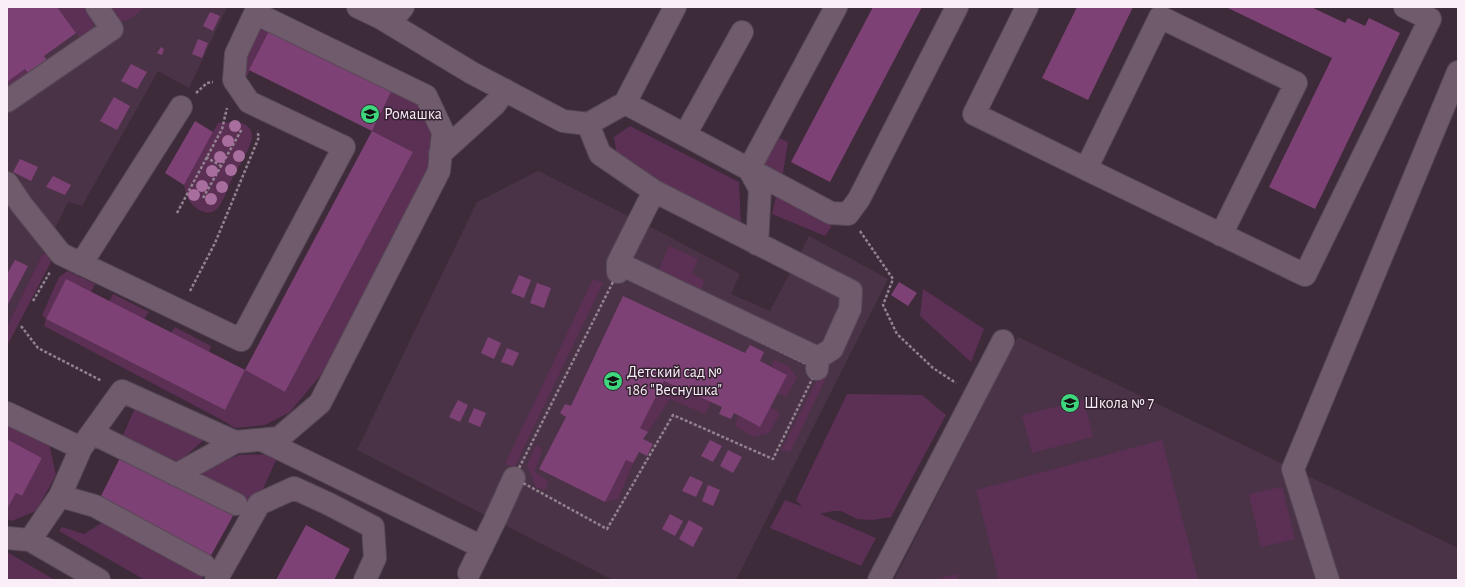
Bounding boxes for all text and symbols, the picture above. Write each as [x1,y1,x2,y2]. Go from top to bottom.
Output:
school or university icon: Ромашка [359,103,381,125]
place label: Ромашка [384,106,442,122]
place label: Детский сад № 186 "Веснушка" [627,364,722,399]
school or university icon: Детский сад № 186 "Веснушка" [602,370,624,392]
school or university icon: Школа № 7 [1059,392,1081,414]
place label: Школа № 7 [1084,395,1154,411]

